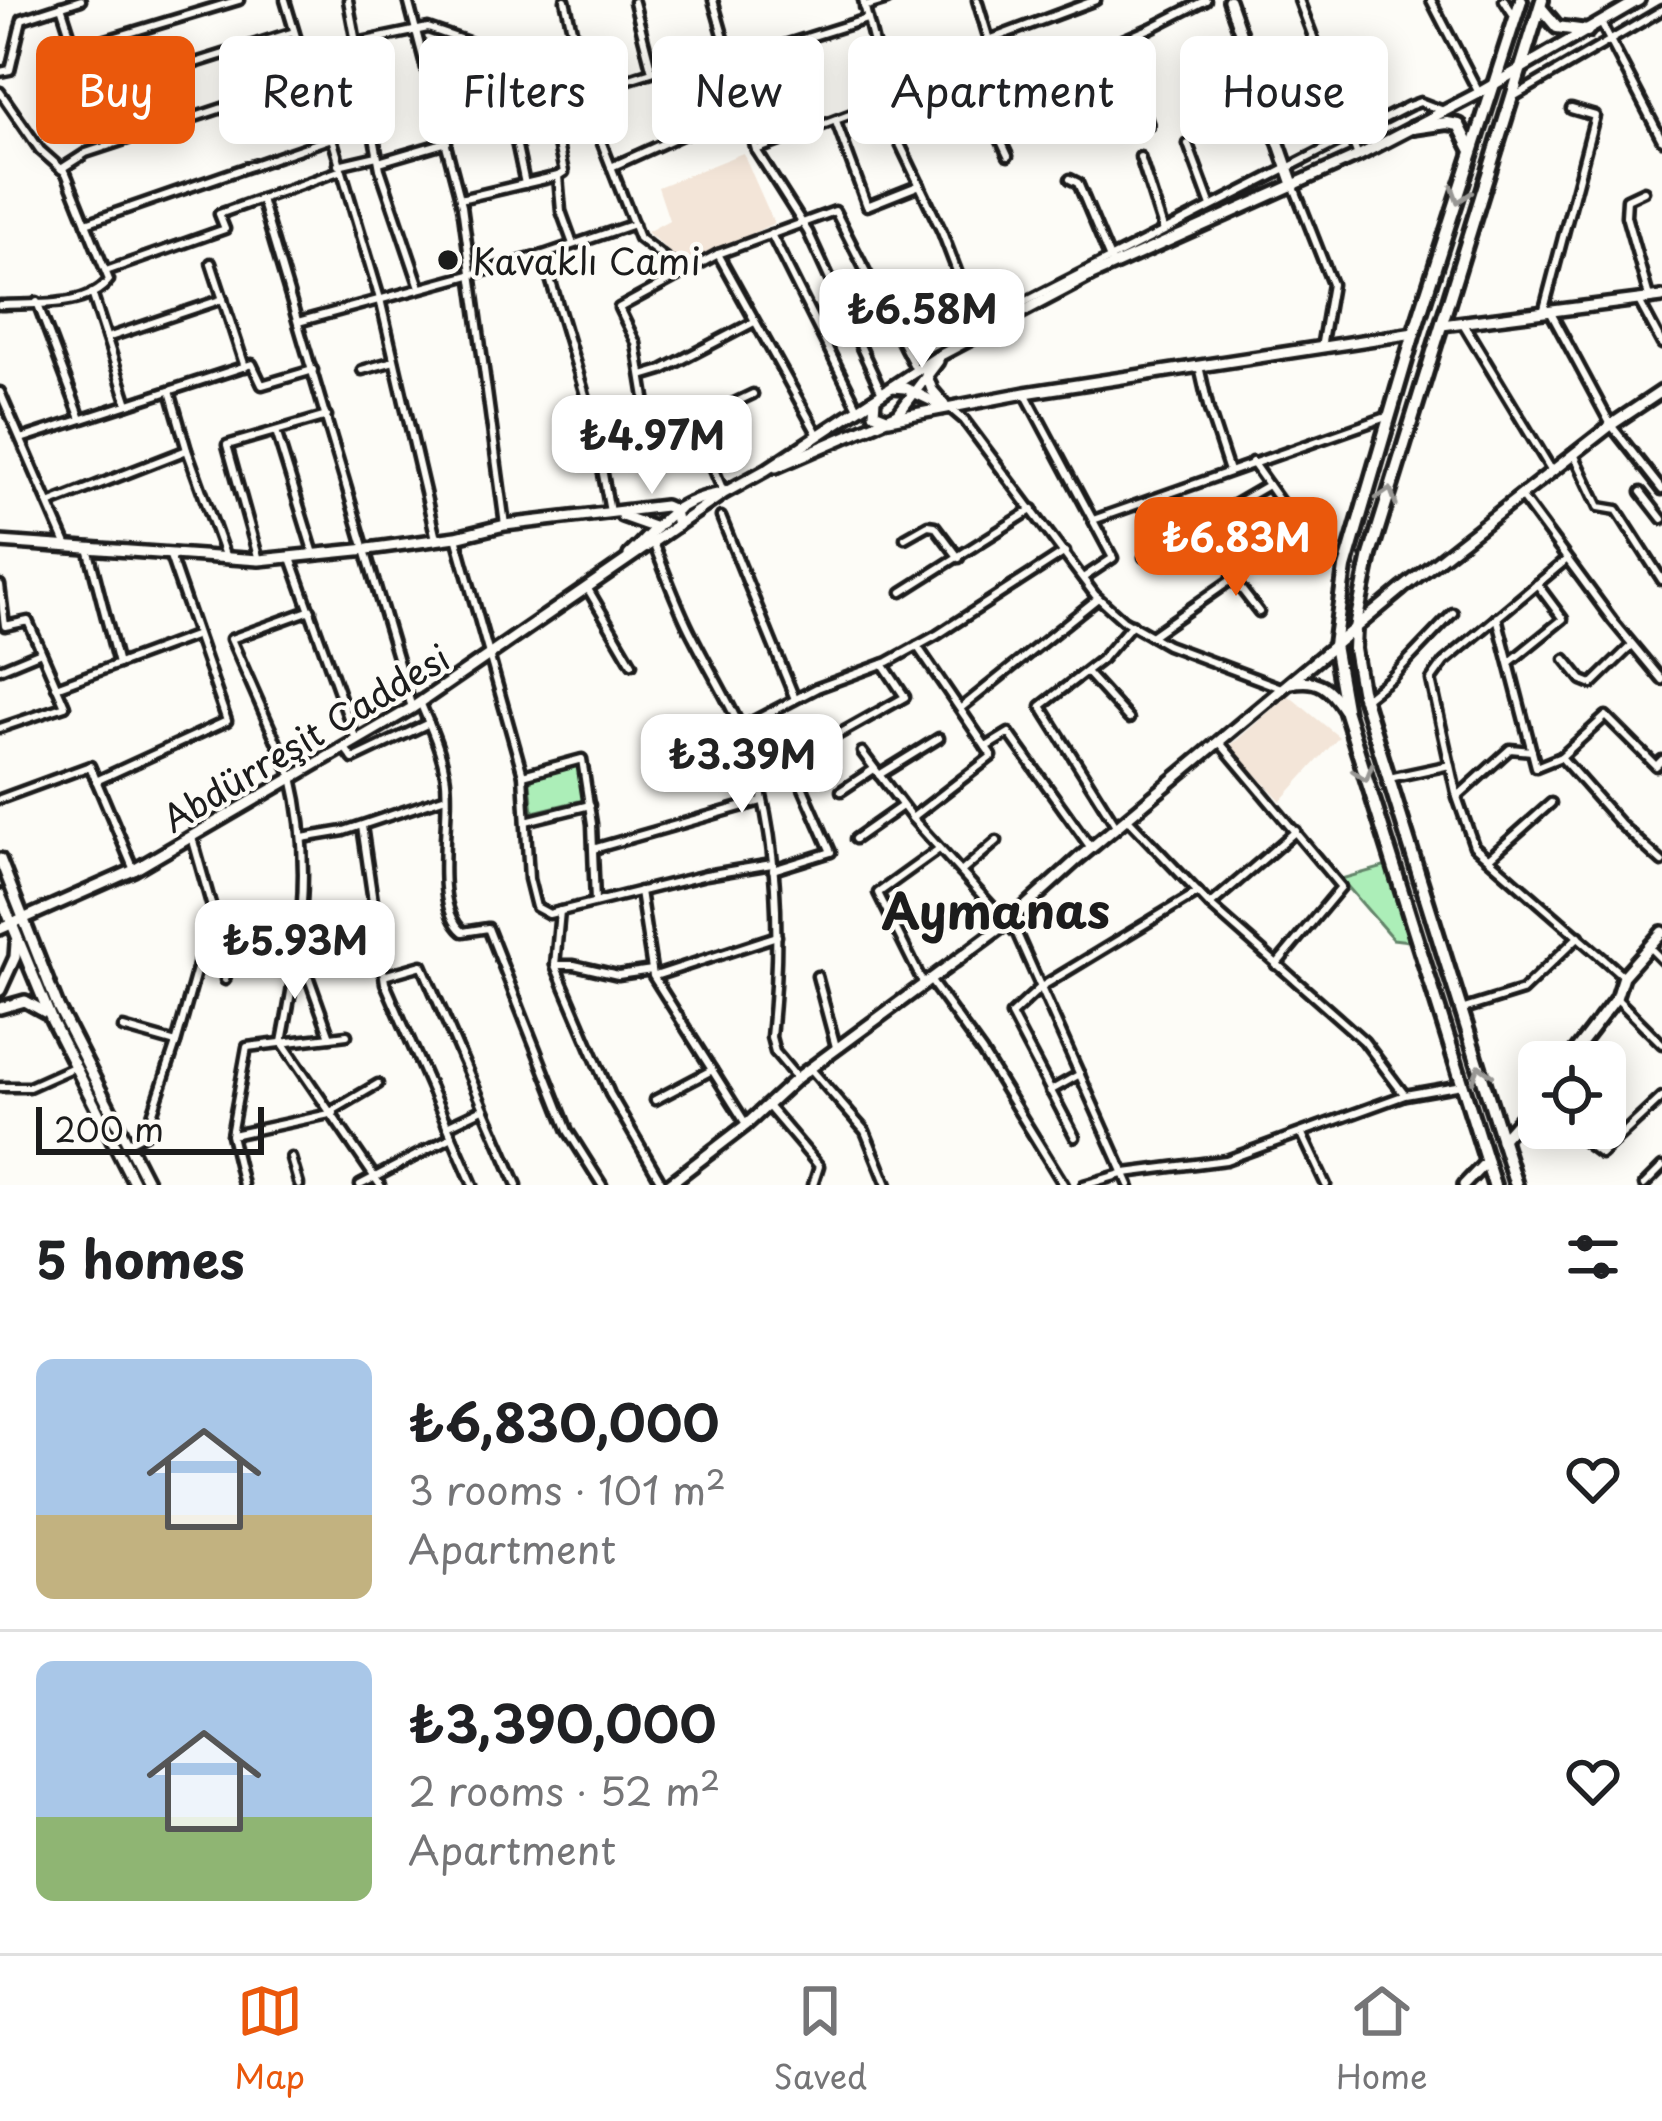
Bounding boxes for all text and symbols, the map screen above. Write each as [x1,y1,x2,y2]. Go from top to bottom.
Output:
chip: Buy [36,36,195,144]
chip: Rent [219,36,395,144]
chip: Filters [419,36,628,144]
chip: New [652,36,824,144]
chip: Apartment [848,36,1156,144]
chip: House [1180,36,1388,144]
one-way arrow [1449,184,1474,205]
place label: Kavaklı Cami [472,233,701,287]
marker: Kavaklı Cami [435,247,461,273]
pin: ₺6.58M [824,269,1020,371]
text: ₺6.58M [846,278,998,337]
pin: ₺4.97M [554,395,750,497]
text: ₺4.97M [579,404,725,463]
one-way arrow [1374,486,1399,507]
pin: ₺6.83M [1138,497,1334,599]
text: ₺6.83M [1161,506,1311,565]
street label: Abdürreşit Caddesi [151,630,459,844]
pin: ₺3.39M [644,714,840,816]
text: ₺3.39M [668,723,816,782]
one-way arrow [1350,762,1375,783]
district label: Aymanas [882,873,1110,945]
pin: ₺5.93M [197,900,393,1002]
text: ₺5.93M [222,909,368,968]
map controls [1518,1041,1626,1149]
button: locate [1518,1041,1626,1149]
one-way arrow [1470,1063,1495,1084]
scale bar [36,1101,264,1154]
text: 200 m [54,1103,164,1153]
text: 5 homes [36,1219,245,1296]
icon: filters [1560,1224,1626,1290]
text: ₺6,830,000 [408,1382,720,1459]
icon: home [132,1407,276,1551]
icon: heart [1560,1446,1626,1512]
text: 3 rooms · 101 m² [408,1459,726,1518]
text: Apartment [408,1518,616,1577]
text: ₺3,390,000 [408,1683,716,1760]
icon: home [132,1709,276,1853]
icon: heart [1560,1748,1626,1814]
text: 2 rooms · 52 m² [408,1760,720,1819]
text: Apartment [408,1819,616,1878]
tab: Map [234,1978,305,2100]
tab: Saved [774,1978,867,2100]
tab: Home [1336,1978,1428,2100]

